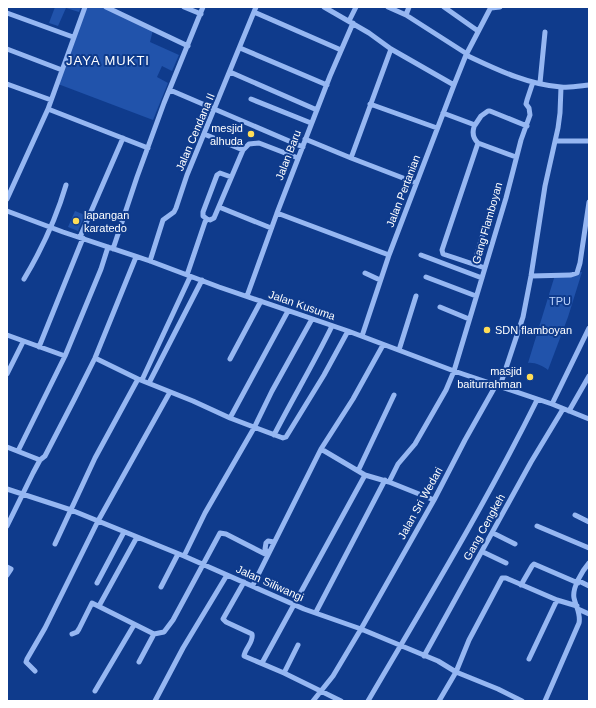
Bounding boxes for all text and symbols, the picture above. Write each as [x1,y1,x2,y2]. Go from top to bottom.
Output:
district label: JAYA MUKTI [66,53,150,68]
street label: Jalan Cendana II [173,91,217,173]
place label: mesjid alhuda [210,122,244,147]
street label: Jalan Baru [273,128,303,182]
marker: mesjid alhuda [246,129,256,139]
street label: Jalan Pertanian [384,153,422,229]
street label: Gang Flamboyan [470,181,504,265]
place label: lapangan karatedo [84,209,129,234]
marker: lapangan karatedo [71,216,81,226]
street label: Jalan Kusuma [267,288,338,322]
park label: TPU [549,295,571,307]
place label: SDN flamboyan [495,324,572,336]
marker: SDN flamboyan [482,325,492,335]
place label: masjid baiturrahman [457,365,522,390]
marker: masjid baiturrahman [525,372,535,382]
street label: Jalan Sri Wedari [395,465,445,541]
street label: Gang Cengkeh [461,492,507,562]
street label: Jalan Siliwangi [234,563,306,603]

